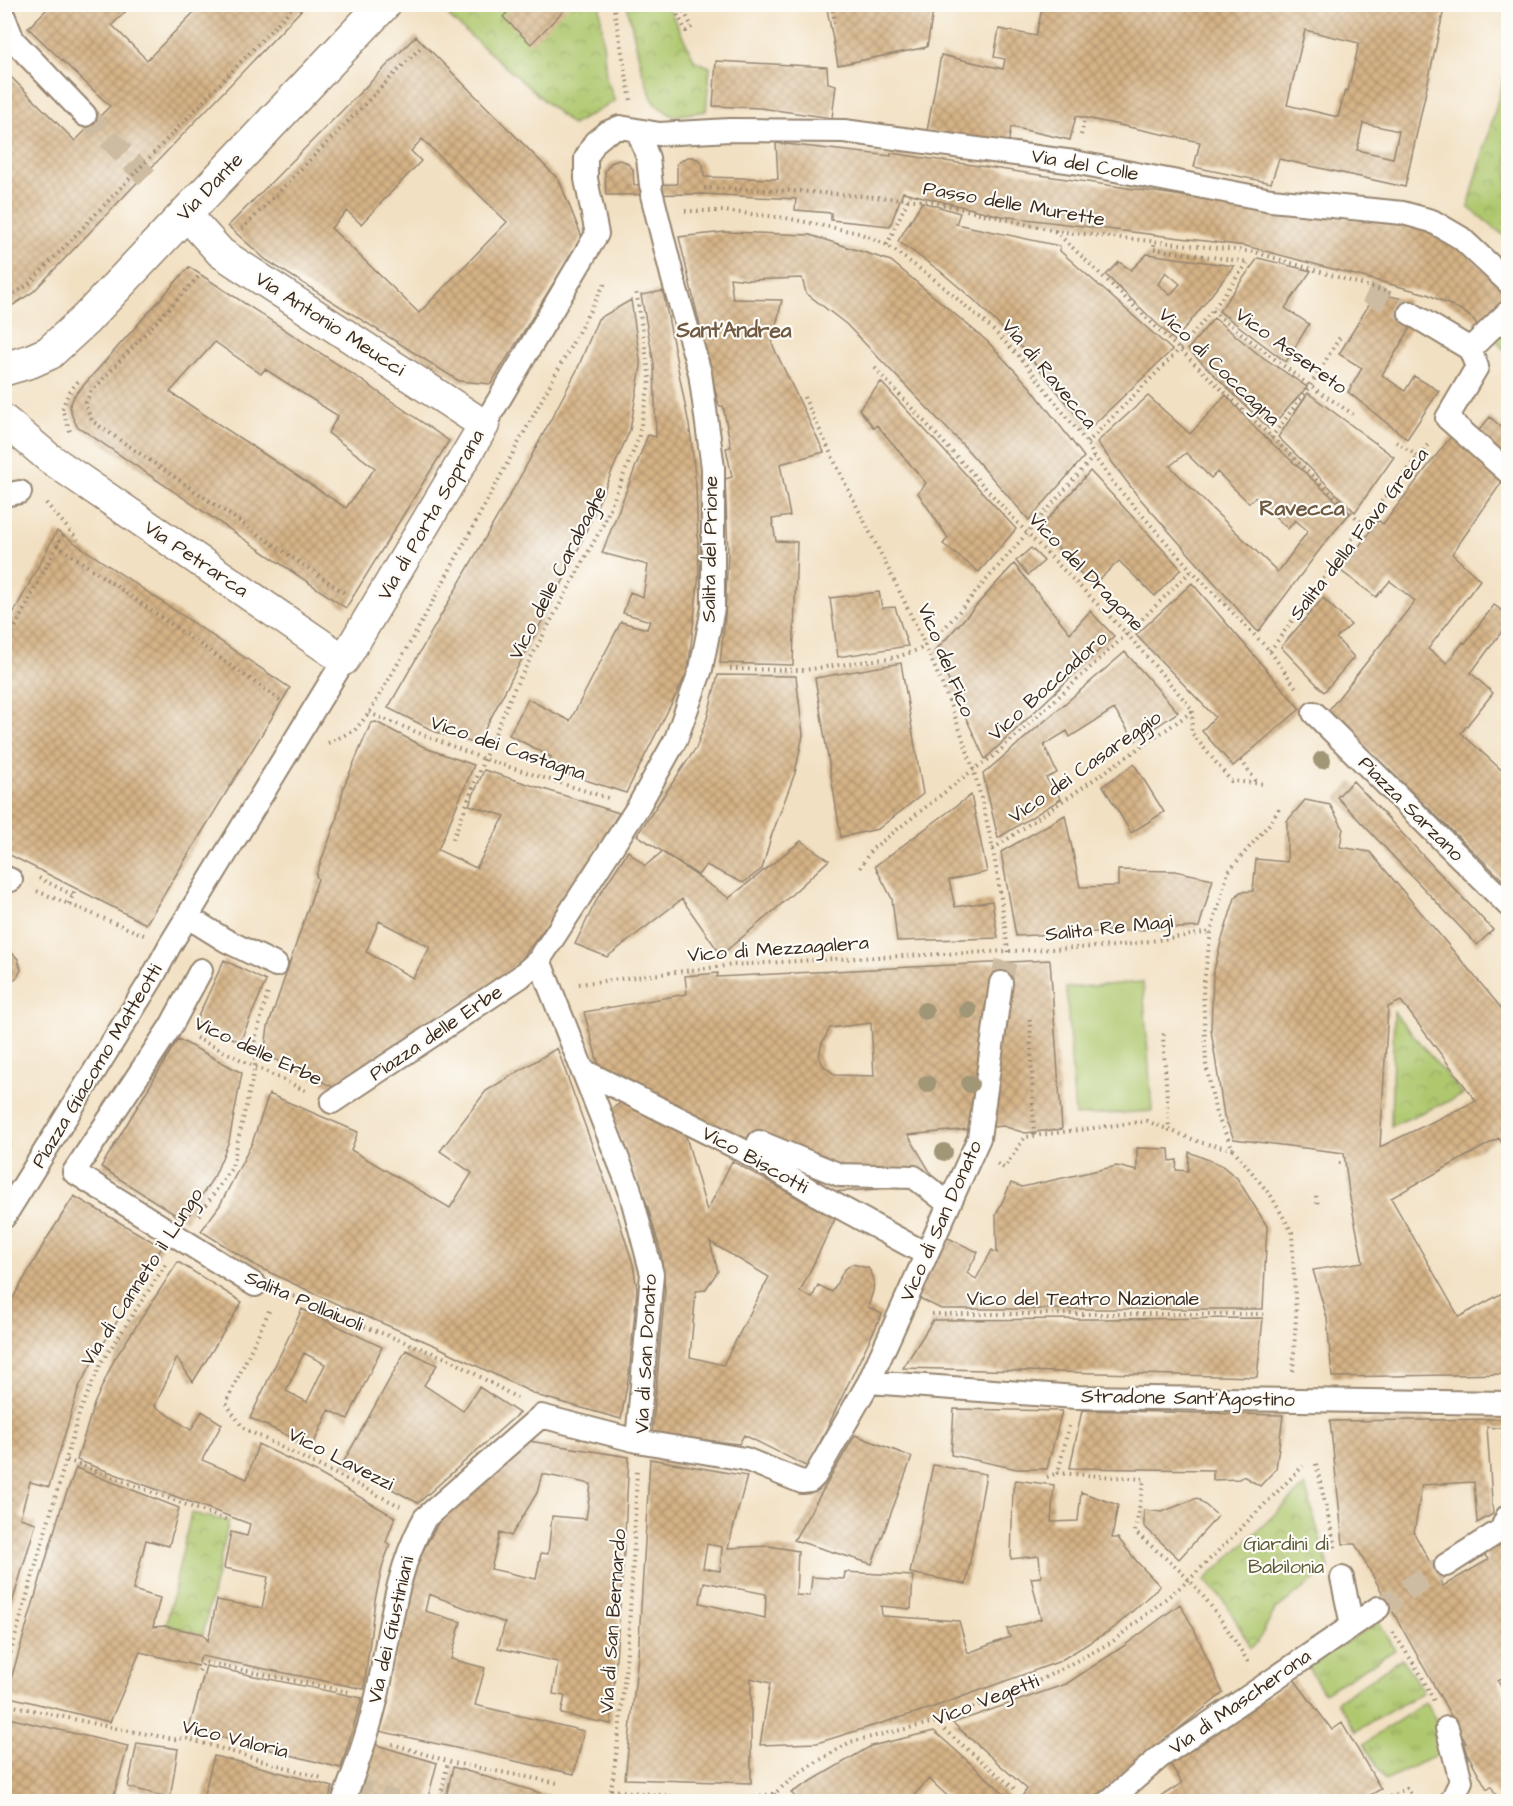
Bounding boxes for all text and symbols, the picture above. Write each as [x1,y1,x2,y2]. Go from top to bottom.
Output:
street label: Via del Colle [1029,142,1141,188]
street label: Via Dante [170,146,250,228]
street label: Passo delle Murette [921,174,1107,234]
street label: Via Antonio Meucci [249,265,411,383]
street label: Vico di Coccagna [1151,301,1286,433]
street label: Vico Assereto [1229,301,1353,401]
street label: Via di Ravecca [995,313,1103,435]
district label: Sant'Andrea [676,316,792,345]
street label: Via di Porta Soprana [371,424,491,606]
street label: Salita della Fava Greca [1283,442,1435,626]
street label: Salita del Prione [695,475,725,623]
street label: Vico delle Carabaghe [502,481,615,665]
district label: Ravecca [1259,494,1345,523]
street label: Vico del Dragone [1021,506,1150,639]
street label: Via Petrarca [138,514,254,604]
street label: Vico del Fico [910,599,982,721]
street label: Vico Boccadoro [982,625,1114,747]
street label: Vico dei Casareggio [1003,704,1168,831]
street label: Vico dei Castagna [426,708,589,789]
street label: Piazza Sarzano [1352,750,1470,868]
street label: Salita Re Magi [1044,907,1175,950]
street label: Vico di Mezzagalera [686,929,870,970]
street label: Piazza Giacomo Matteotti [25,959,169,1173]
street label: Piazza delle Erbe [364,978,508,1088]
street label: Vico delle Erbe [189,1009,327,1093]
street label: Vico Biscotti [697,1119,813,1201]
street label: Vico di San Donato [893,1136,989,1306]
street label: Via di Canneto il Lungo [74,1182,211,1372]
street label: Salita Pollaiuoli [240,1263,368,1339]
street label: Via di San Donato [628,1273,664,1435]
street label: Vico del Teatro Nazionale [967,1285,1199,1313]
street label: Stradone Sant'Agostino [1081,1382,1295,1415]
street label: Vico Lavezzi [283,1420,399,1498]
street label: Via di San Bernardo [593,1528,633,1714]
park label: Giardini di Babilonia [1243,1530,1329,1581]
street label: Via dei Giustiniani [360,1554,422,1706]
street label: Via di Mascherona [1163,1642,1317,1762]
street label: Vico Vegetti [929,1667,1043,1734]
street label: Vico Valoria [179,1712,291,1766]

